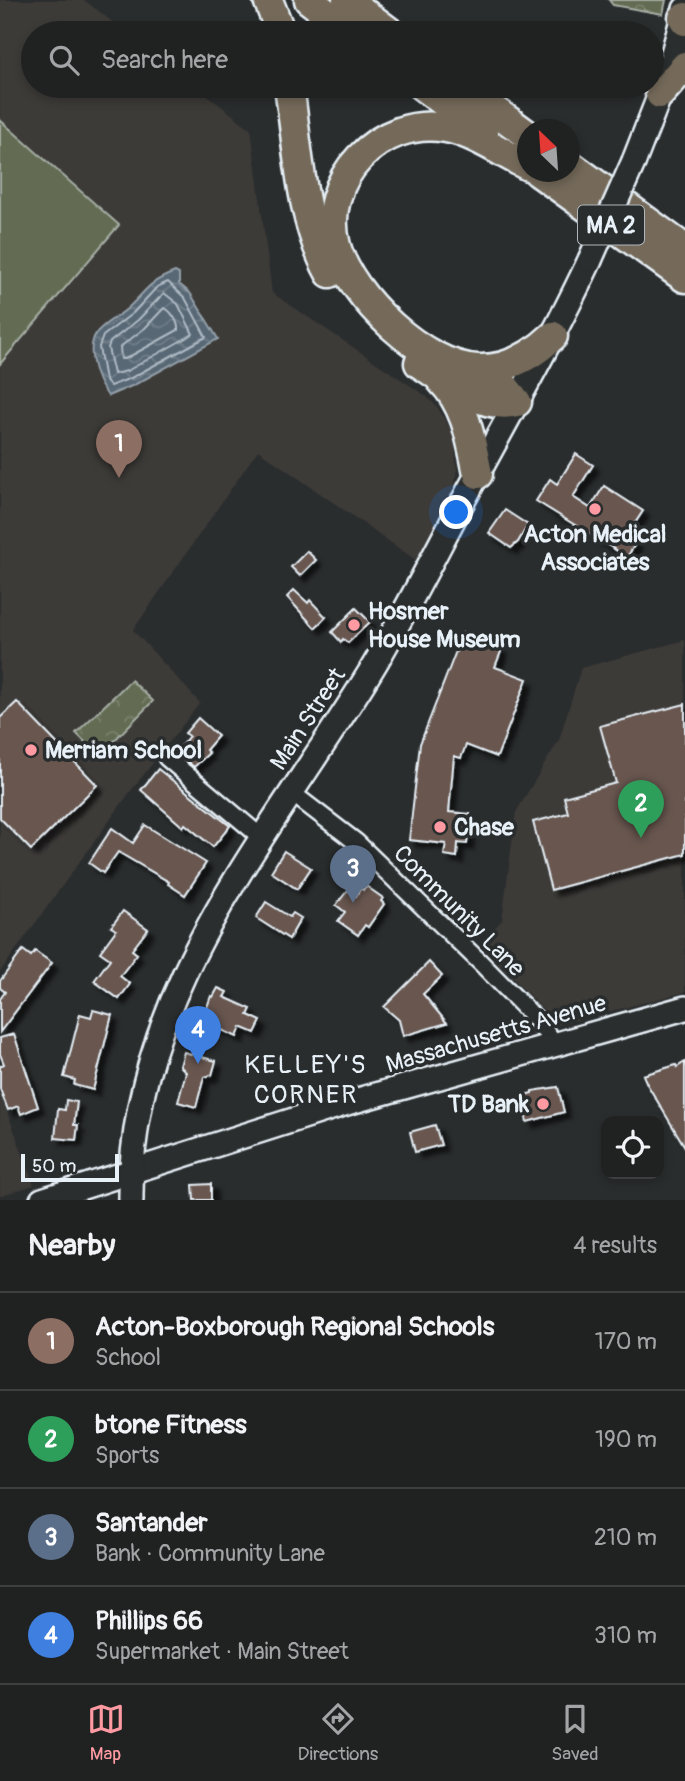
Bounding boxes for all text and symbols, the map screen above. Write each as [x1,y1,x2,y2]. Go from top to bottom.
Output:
search box [21,21,664,98]
icon: search [45,41,83,79]
text: Search here [101,44,228,76]
north arrow [517,119,580,182]
road number: MA 2 [578,206,644,244]
pin: 1 [96,420,142,478]
your location [439,495,473,529]
marker: Acton Medical Associates [587,501,603,517]
place label: Acton Medical Associates [523,520,667,577]
place label: Hosmer House Museum [368,597,521,654]
marker: Hosmer House Museum [346,617,362,633]
street label: Main Street [264,662,352,776]
place label: Merriam School [45,736,202,765]
marker: Merriam School [23,742,39,758]
pin: 2 [618,780,664,838]
place label: Chase [454,813,515,842]
marker: Chase [432,819,448,835]
street label: Community Lane [387,839,531,983]
pin: 3 [330,845,376,903]
street label: Massachusetts Avenue [382,989,610,1079]
pin: 4 [175,1006,221,1064]
district label: KELLEY'S CORNER [244,1049,368,1111]
place label: TD Bank [447,1090,530,1119]
marker: TD Bank [535,1096,551,1112]
map controls [601,1116,664,1179]
button: locate [601,1116,664,1179]
scale bar [21,1151,119,1183]
text: 50 m [32,1154,76,1178]
text: Nearby [28,1227,115,1264]
text: 4 results [573,1231,657,1260]
text: Acton-Boxborough Regional Schools [95,1311,494,1343]
text: 1 [47,1327,56,1356]
text: 170 m [595,1327,657,1356]
text: School [95,1343,161,1372]
text: btone Fitness [95,1409,247,1441]
text: 2 [45,1425,57,1454]
text: 190 m [595,1425,657,1454]
text: Sports [95,1441,159,1470]
text: Santander [95,1507,208,1539]
text: 3 [45,1523,57,1552]
text: 210 m [594,1523,657,1552]
text: Bank · Community Lane [95,1539,325,1568]
text: Phillips 66 [95,1605,203,1637]
text: 4 [44,1621,58,1650]
text: 310 m [594,1621,657,1650]
text: Supermarket · Main Street [95,1637,349,1666]
tab: Map [87,1700,125,1766]
tab: Directions [298,1700,378,1766]
tab: Saved [551,1700,598,1766]

